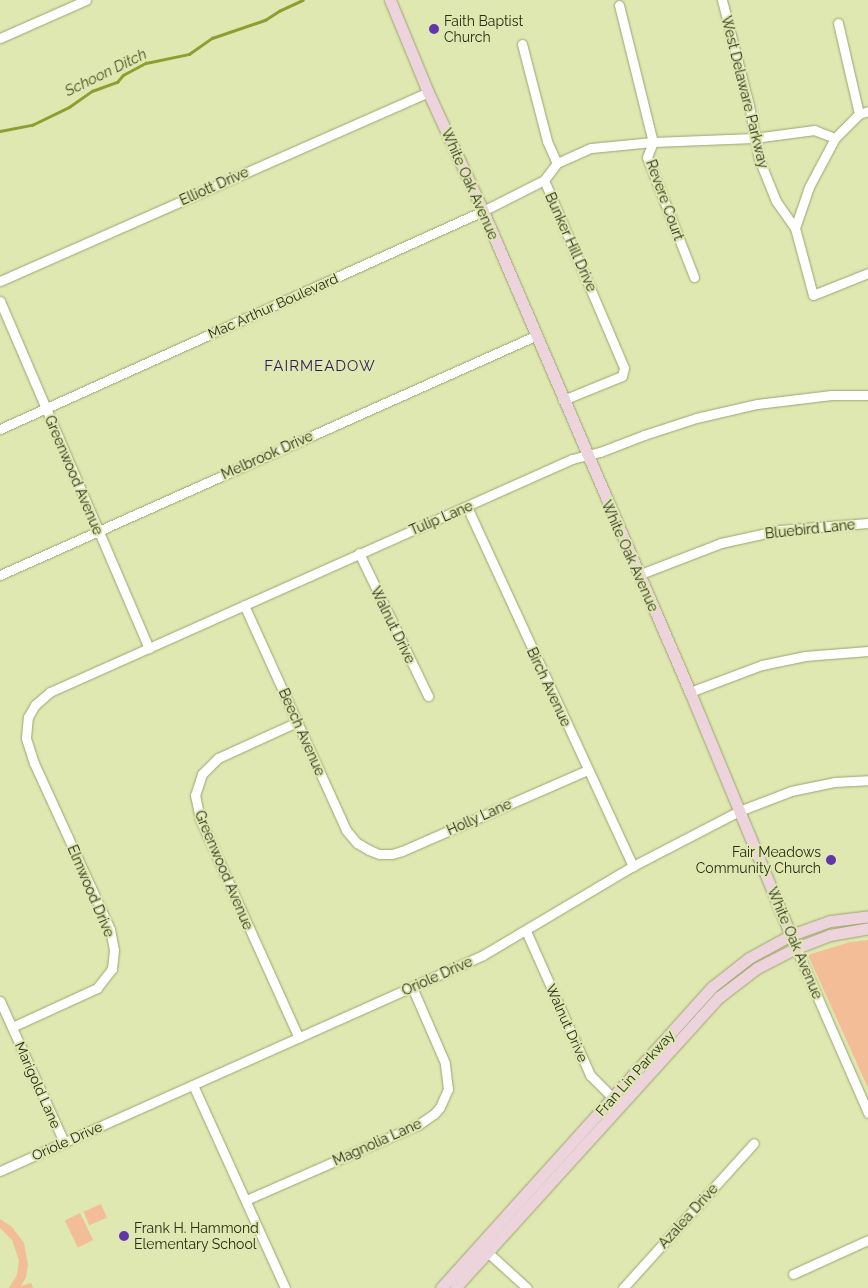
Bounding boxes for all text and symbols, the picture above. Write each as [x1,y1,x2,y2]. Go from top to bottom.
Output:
place label: Faith Baptist Church [444,13,523,46]
street label: West Delaware Parkway [718,14,772,170]
marker: Faith Baptist Church [428,23,440,35]
water label: Schoon Ditch [62,45,150,101]
street label: White Oak Avenue [438,126,502,242]
street label: Revere Court [643,157,687,243]
street label: Elliott Drive [177,163,251,209]
street label: Bunker Hill Drive [541,189,601,295]
street label: Mac Arthur Boulevard [205,270,341,342]
district label: FAIRMEADOW [263,358,377,376]
street label: Greenwood Avenue [41,413,107,537]
street label: Melbrook Drive [219,427,315,483]
street label: Tulip Lane [407,497,475,539]
street label: White Oak Avenue [598,498,662,614]
street label: Bluebird Lane [764,516,856,542]
street label: Walnut Drive [367,584,419,666]
street label: Birch Avenue [523,645,575,729]
street label: Beech Avenue [275,686,329,778]
street label: Holly Lane [444,795,514,839]
street label: Greenwood Avenue [191,808,257,932]
street label: Elmwood Drive [64,842,118,940]
place label: Fair Meadows Community Church [695,844,821,876]
marker: Fair Meadows Community Church [825,854,837,866]
street label: White Oak Avenue [764,884,826,1002]
street label: Oriole Drive [399,953,475,999]
street label: Walnut Drive [542,981,592,1065]
street label: Fran Lin Parkway [592,1027,678,1119]
street label: Marigold Lane [11,1039,65,1131]
street label: Magnolia Lane [330,1115,424,1169]
street label: Oriole Drive [29,1118,105,1164]
street label: Azalea Drive [655,1180,721,1252]
place label: Frank H. Hammond Elementary School [134,1220,259,1252]
marker: Frank H. Hammond Elementary School [118,1230,130,1242]

